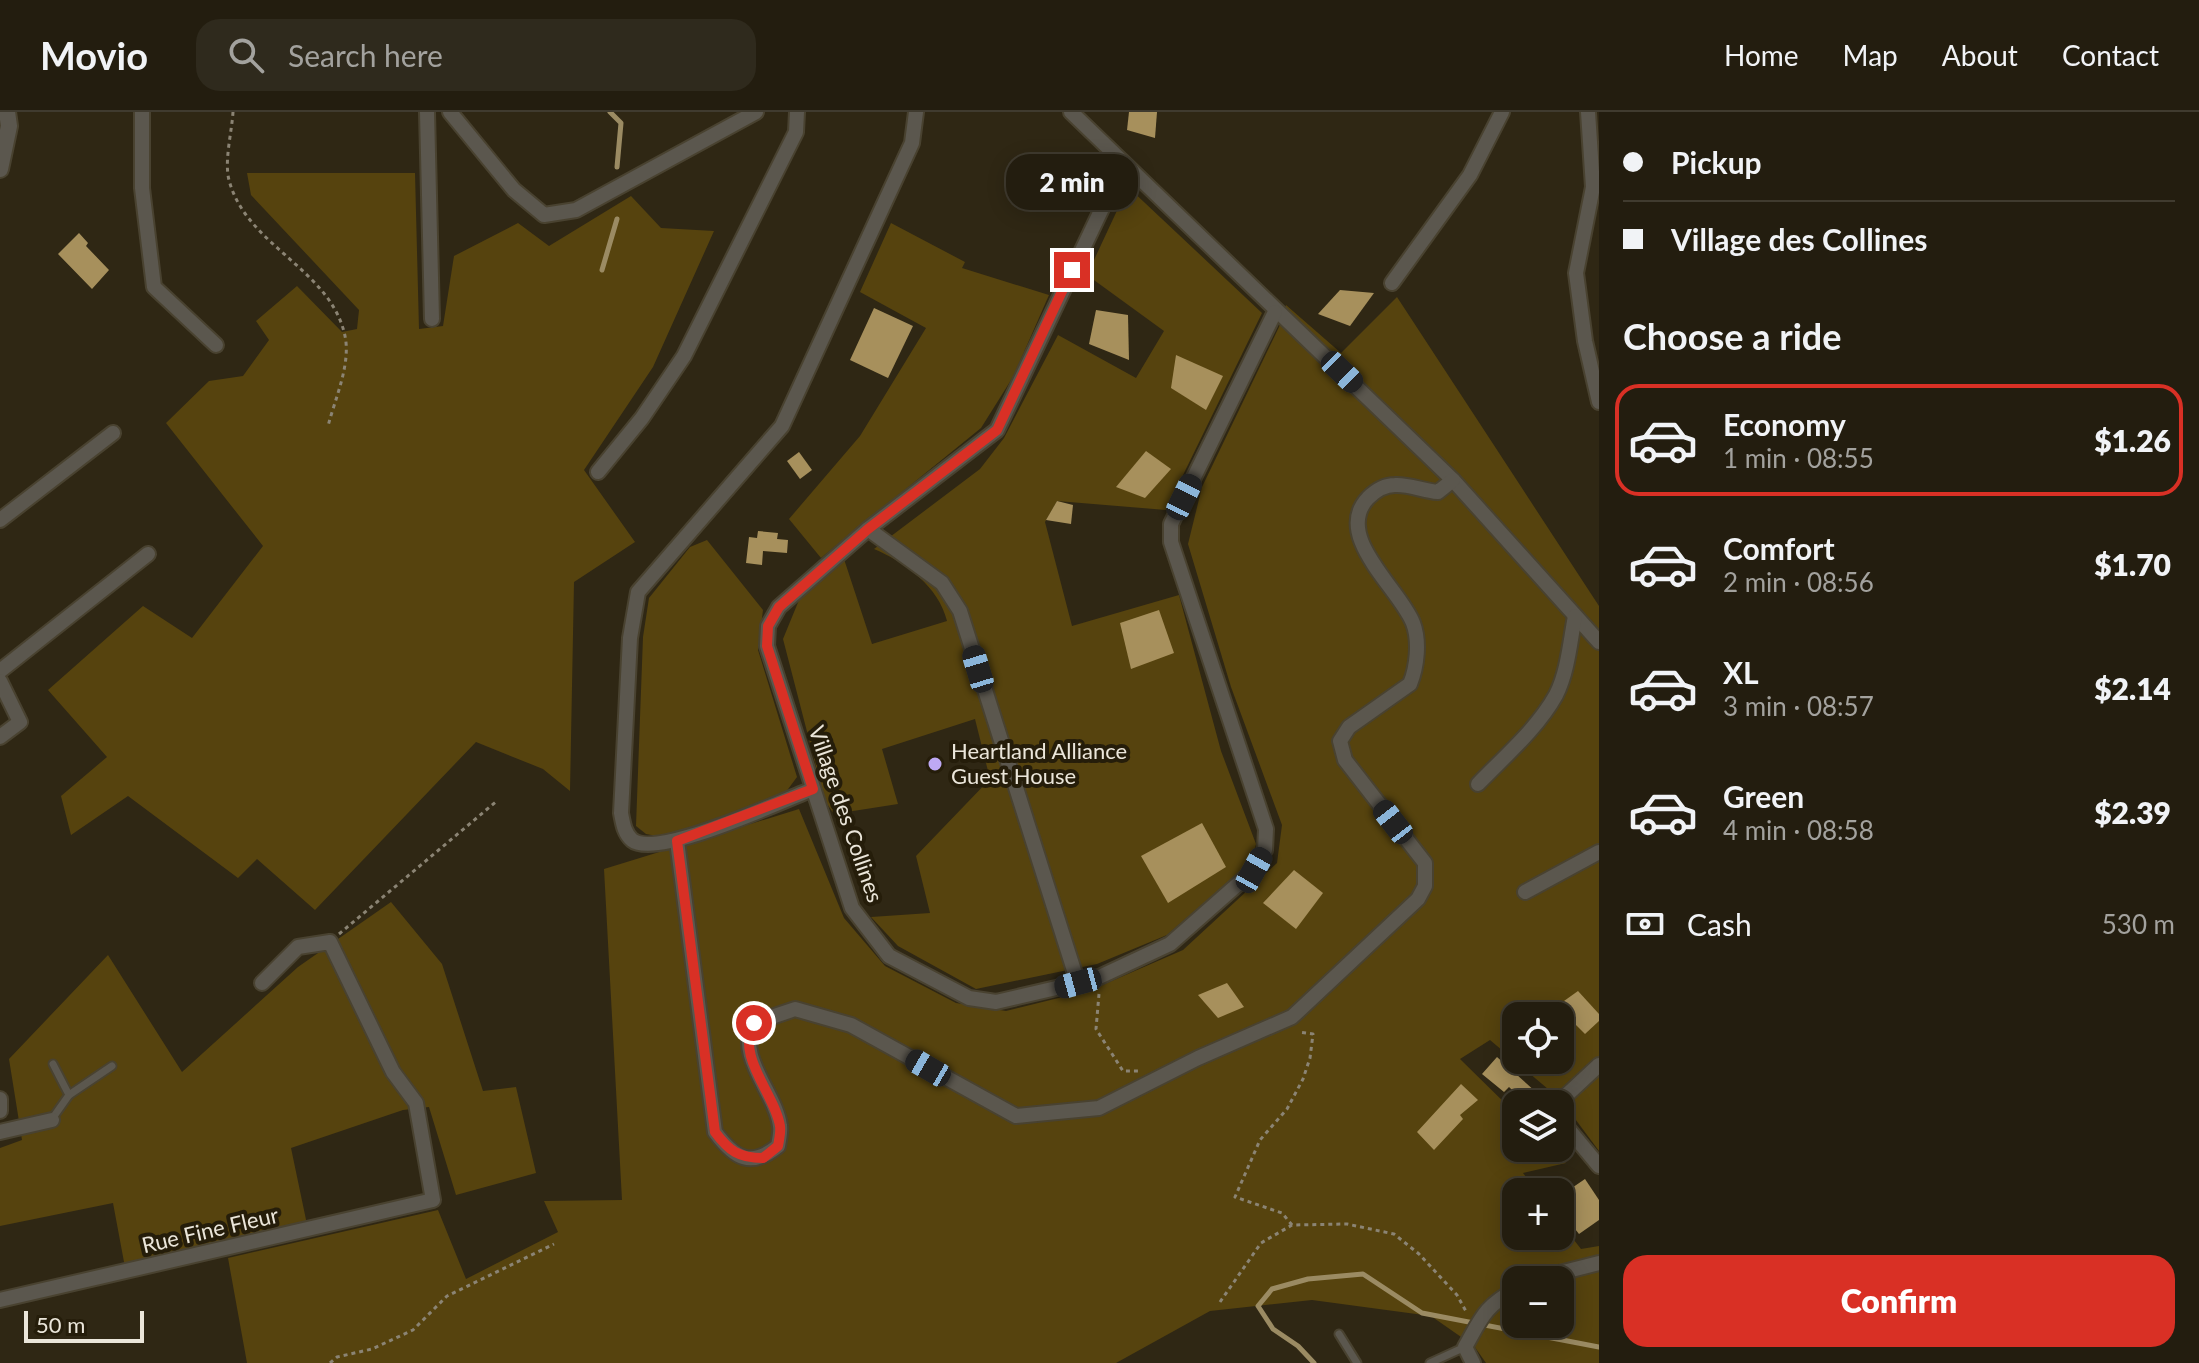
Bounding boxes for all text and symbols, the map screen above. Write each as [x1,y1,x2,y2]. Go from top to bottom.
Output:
search box [196,19,756,91]
text: Movio [40,32,148,78]
icon: search [224,33,268,77]
text: Search here [288,37,443,73]
text: Home [1724,38,1799,72]
text: Map [1843,38,1898,72]
text: About [1942,38,2018,72]
text: Contact [2062,38,2159,72]
text: Pickup [1671,144,1762,180]
callout: 2 min [1006,154,1138,210]
text: 2 min [1040,166,1104,198]
text: Village des Collines [1671,221,1927,257]
route end [1054,252,1090,288]
text: Choose a ride [1623,314,1842,358]
car [1316,347,1368,397]
icon: car [1627,404,1699,476]
text: Economy [1723,406,1846,442]
text: $1.26 [2094,422,2171,458]
text: 1 min · 08:55 [1723,442,1874,474]
car [1163,470,1205,524]
icon: car [1627,528,1699,600]
text: Comfort [1723,530,1835,566]
text: $1.70 [2094,546,2171,582]
text: 2 min · 08:56 [1723,566,1874,598]
car [960,643,996,695]
icon: car [1627,652,1699,724]
text: XL [1723,654,1759,690]
text: $2.14 [2094,670,2171,706]
text: 3 min · 08:57 [1723,690,1874,722]
street label: Village des Collines [804,722,889,906]
place label: Heartland Alliance Guest House [951,737,1127,789]
marker: Heartland Alliance Guest House [926,755,944,773]
icon: car [1627,776,1699,848]
text: Green [1723,778,1804,814]
text: $2.39 [2094,794,2171,830]
car [1369,796,1417,848]
text: 4 min · 08:58 [1723,814,1874,846]
car [1232,843,1276,897]
icon: cash [1623,902,1667,946]
text: Cash [1687,906,1752,942]
text: 530 m [2102,908,2175,940]
car [1052,965,1104,1001]
map controls [1502,1002,1574,1338]
button: locate [1502,1002,1574,1074]
route start [736,1005,772,1041]
car [901,1046,955,1090]
button: layers [1502,1090,1574,1162]
button: + [1502,1178,1574,1250]
street label: Rue Fine Fleur [139,1201,281,1258]
button: Confirm [1623,1255,2175,1347]
button: − [1502,1266,1574,1338]
scale bar [24,1307,144,1343]
text: 50 m [36,1311,85,1338]

